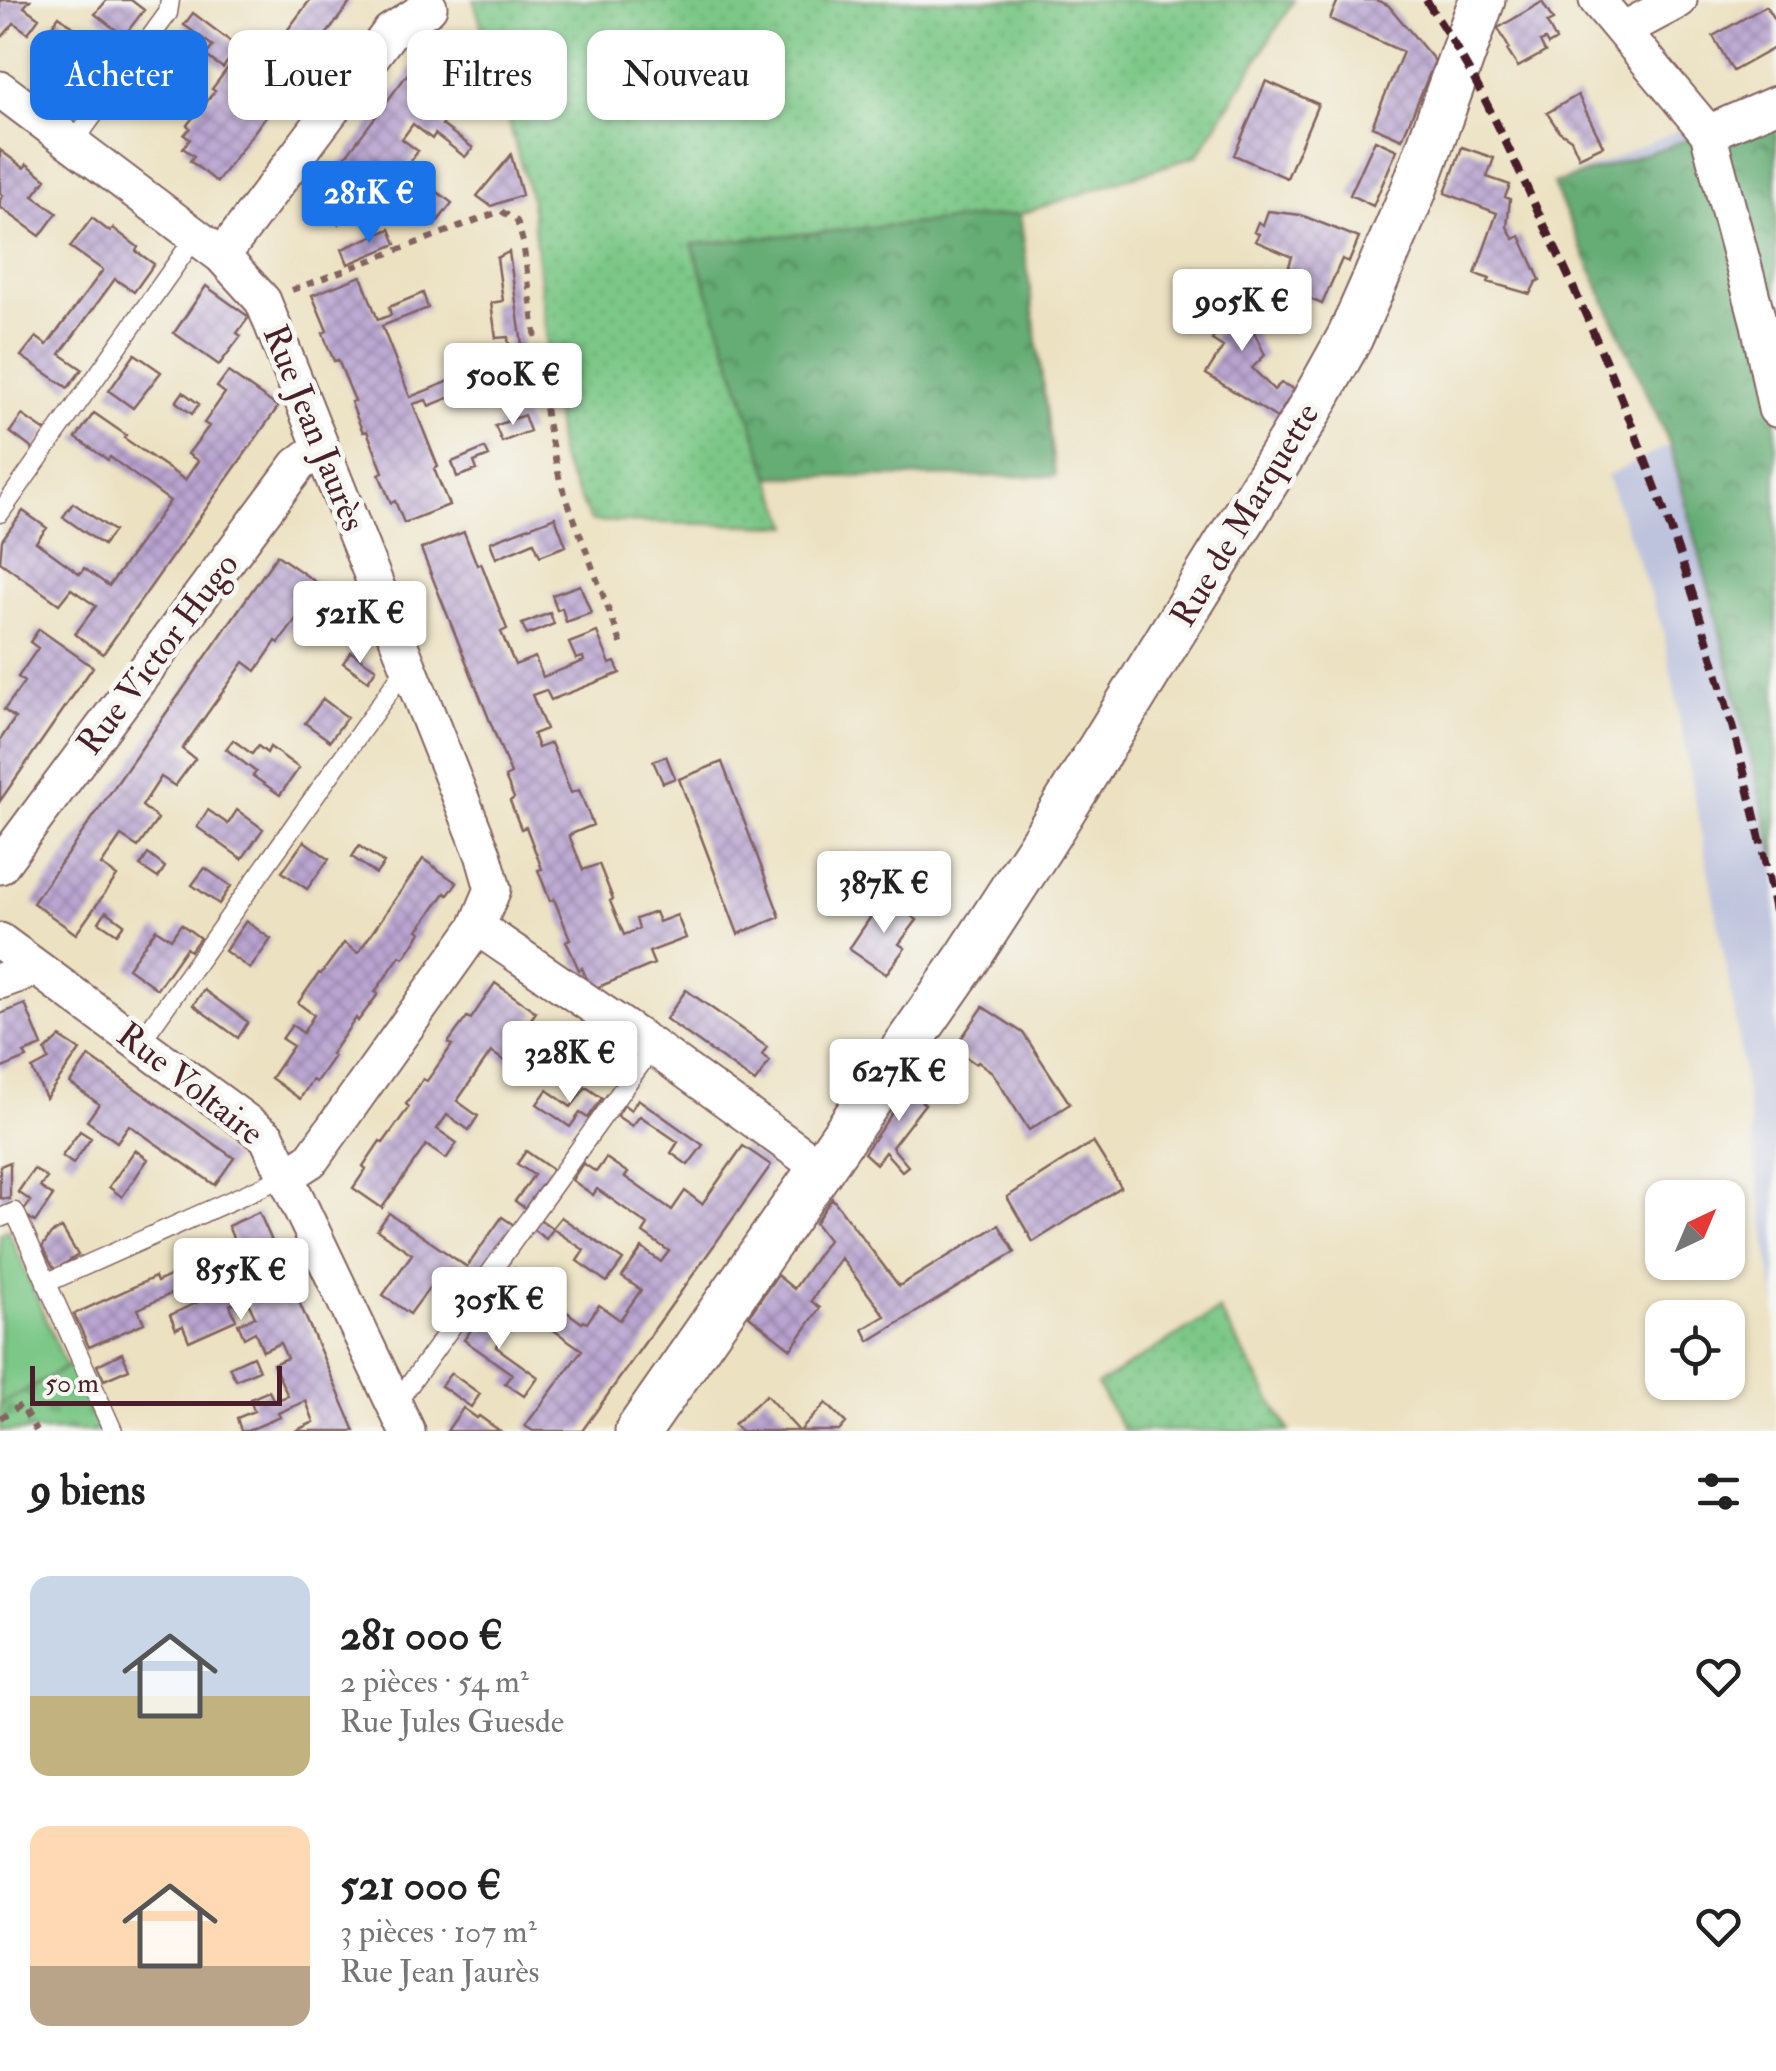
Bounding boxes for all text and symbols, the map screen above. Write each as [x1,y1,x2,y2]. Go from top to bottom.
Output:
chip: Acheter [30,30,208,120]
chip: Louer [228,30,387,120]
chip: Filtres [407,30,567,120]
chip: Nouveau [587,30,785,120]
pin: 281K € [288,161,450,246]
text: 281K € [324,173,414,213]
pin: 905K € [1161,269,1323,354]
text: 905K € [1195,281,1289,321]
street label: Rue Jean Jaurès [253,319,375,537]
pin: 500K € [432,343,594,428]
text: 500K € [466,355,560,395]
street label: Rue de Marquette [1161,395,1329,635]
street label: Rue Victor Hugo [68,544,248,764]
pin: 521K € [279,581,441,666]
text: 521K € [315,593,405,633]
pin: 387K € [803,851,965,936]
text: 387K € [839,863,929,903]
street label: Rue Voltaire [108,1013,272,1155]
pin: 328K € [489,1021,651,1106]
text: 328K € [524,1033,616,1073]
pin: 627K € [818,1039,980,1124]
text: 627K € [852,1051,946,1091]
north arrow [1645,1180,1745,1280]
map controls [1645,1180,1745,1400]
pin: 855K € [160,1238,322,1323]
text: 855K € [196,1250,286,1290]
pin: 305K € [418,1267,580,1352]
text: 305K € [454,1279,544,1319]
button: locate [1645,1300,1745,1400]
scale bar [30,1361,282,1406]
text: 50 m [45,1366,99,1401]
icon: filters [1691,1464,1746,1519]
text: 9 biens [30,1465,145,1517]
text: 281 000 € [340,1610,503,1662]
icon: home [110,1616,230,1736]
icon: heart [1691,1649,1746,1704]
text: 2 pièces · 54 m² [340,1662,529,1702]
text: Rue Jules Guesde [340,1702,564,1742]
text: 521 000 € [340,1860,501,1912]
icon: home [110,1866,230,1986]
icon: heart [1691,1899,1746,1954]
text: 3 pièces · 107 m² [340,1912,537,1952]
text: Rue Jean Jaurès [340,1952,540,1992]

